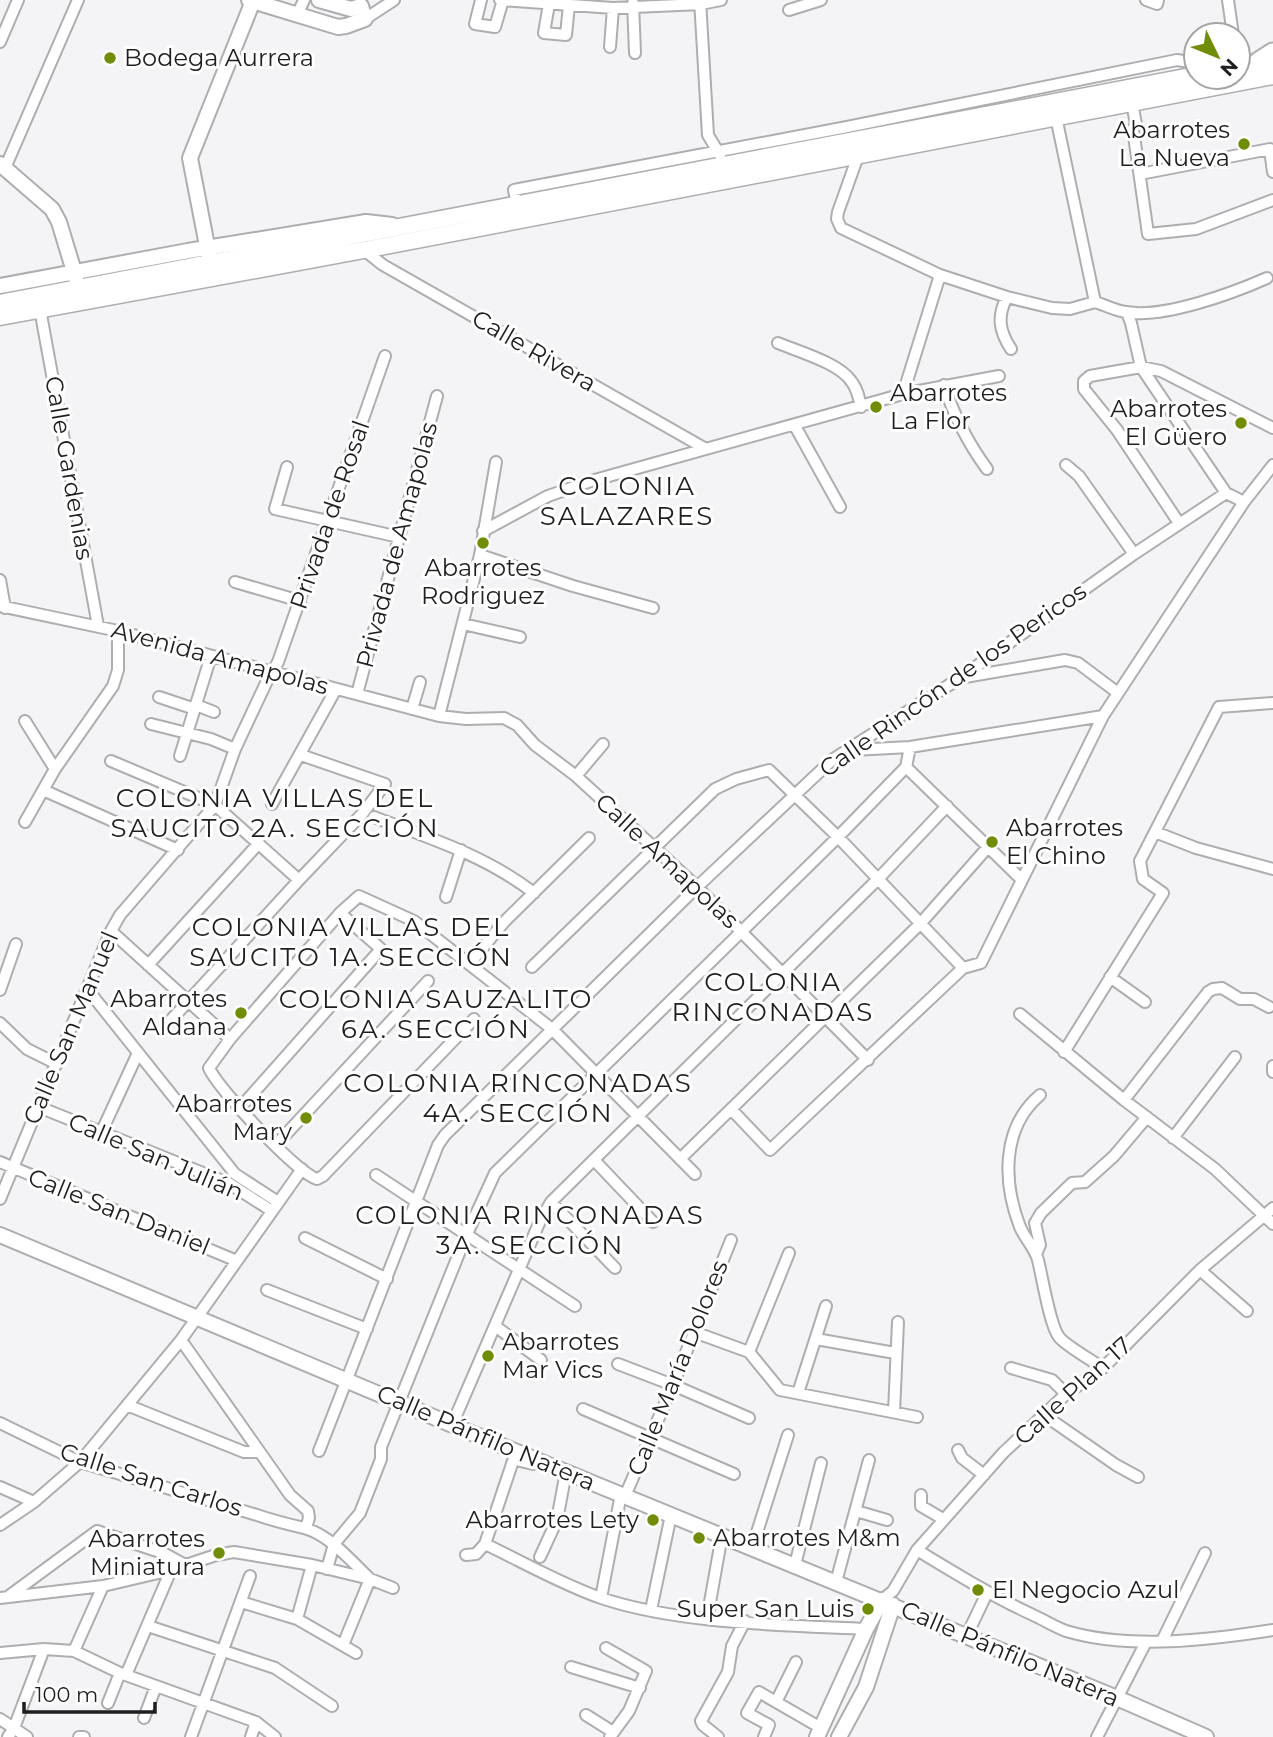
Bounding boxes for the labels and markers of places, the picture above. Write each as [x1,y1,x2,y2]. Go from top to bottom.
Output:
place label: Bodega Aurrera [124,43,314,72]
marker: Bodega Aurrera [102,50,118,66]
place label: Abarrotes La Nueva [1113,115,1230,172]
marker: Abarrotes La Nueva [1236,136,1252,152]
place label: Abarrotes La Flor [890,378,1007,435]
place label: Abarrotes El Güero [1110,394,1227,451]
marker: Abarrotes La Flor [868,399,884,415]
marker: Abarrotes El Güero [1233,415,1249,431]
marker: Abarrotes Rodriguez [475,535,491,551]
place label: Abarrotes Rodriguez [421,553,545,610]
place label: Abarrotes El Chino [1006,813,1123,870]
marker: Abarrotes El Chino [984,834,1000,850]
place label: Abarrotes Aldana [110,984,227,1041]
marker: Abarrotes Aldana [233,1005,249,1021]
place label: Abarrotes Mary [175,1089,292,1146]
marker: Abarrotes Mary [298,1110,314,1126]
place label: Abarrotes Mar Vics [502,1327,619,1384]
marker: Abarrotes Mar Vics [480,1348,496,1364]
place label: Abarrotes Lety [466,1505,639,1534]
marker: Abarrotes Lety [645,1512,661,1528]
place label: Abarrotes M&m [713,1523,901,1552]
place label: Abarrotes Miniatura [88,1524,205,1581]
marker: Abarrotes M&m [691,1530,707,1546]
marker: Abarrotes Miniatura [211,1545,227,1561]
place label: El Negocio Azul [992,1575,1179,1604]
marker: El Negocio Azul [970,1582,986,1598]
place label: Super San Luis [677,1594,854,1623]
marker: Super San Luis [860,1601,876,1617]

